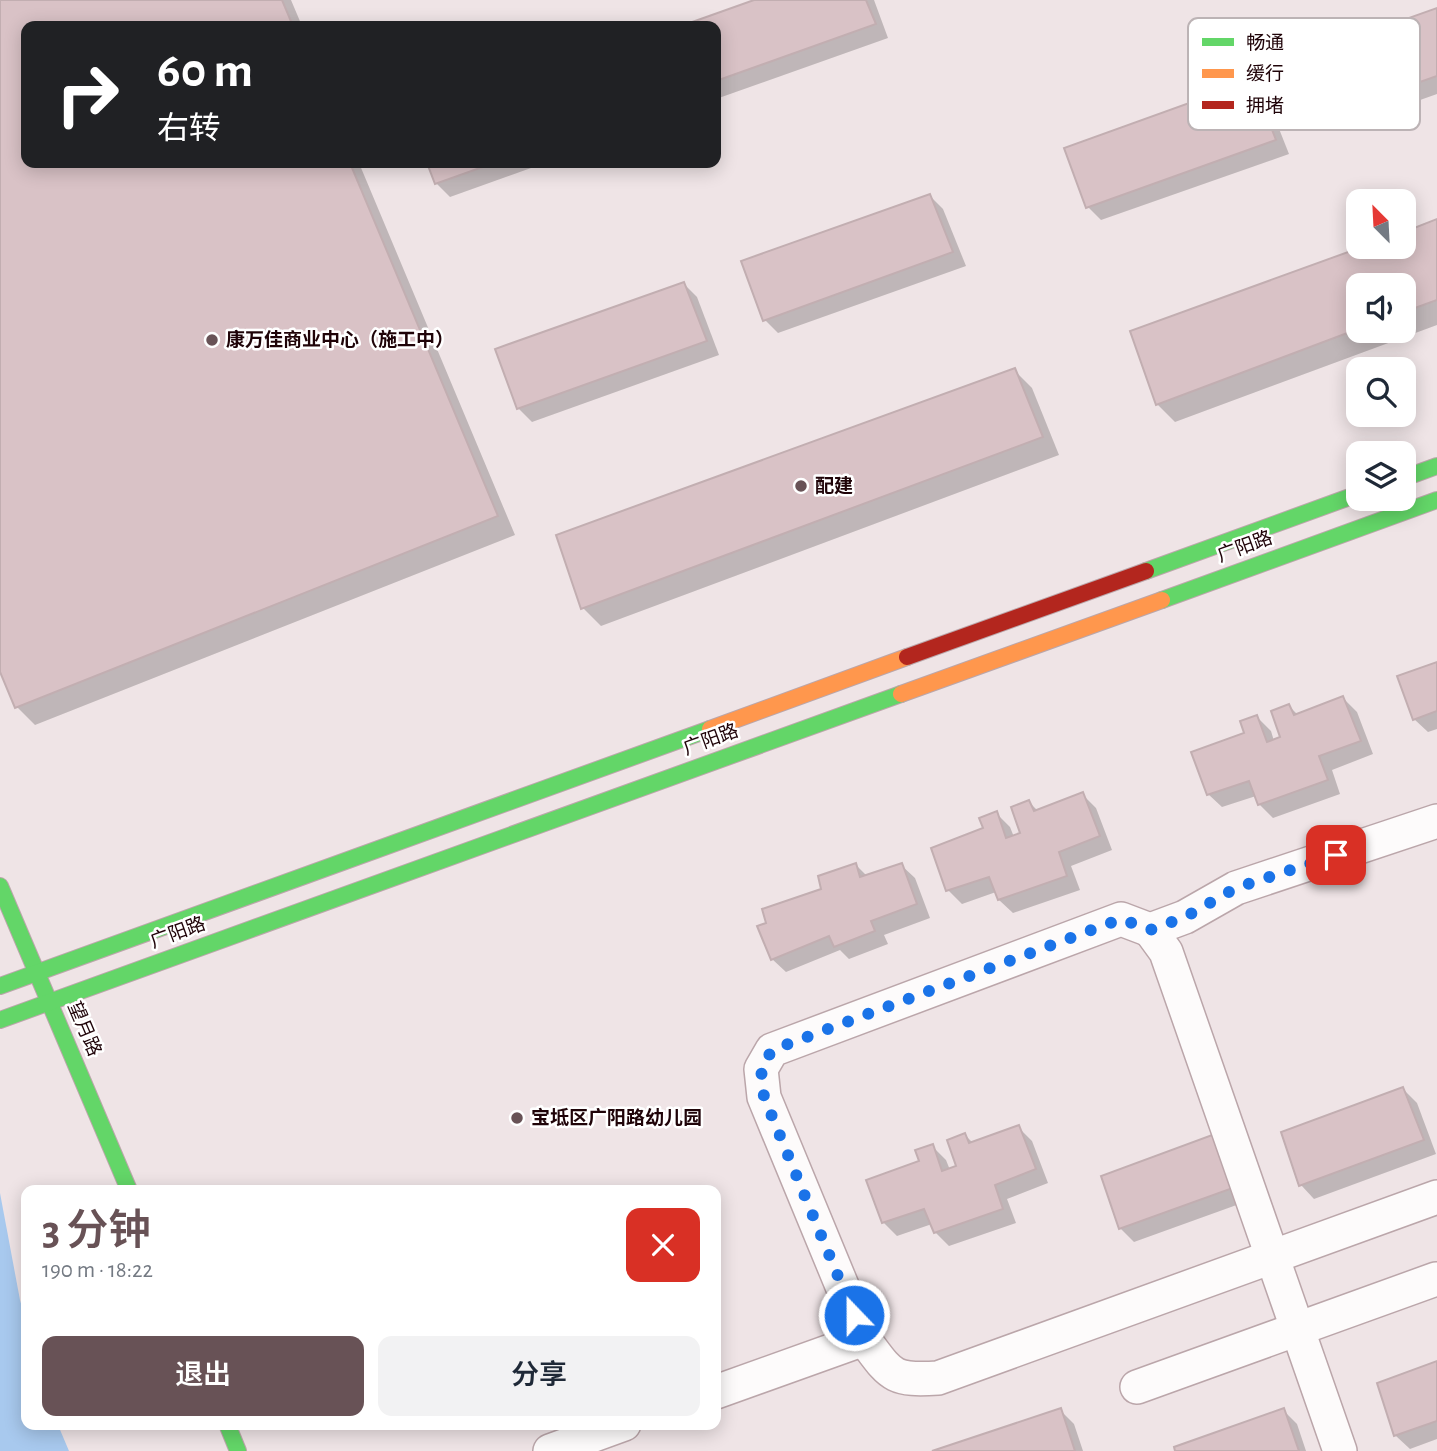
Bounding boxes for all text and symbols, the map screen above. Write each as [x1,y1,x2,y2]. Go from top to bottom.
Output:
legend [1188,18,1420,130]
text: 畅通 [1246,33,1284,53]
text: 60 m [157,47,253,96]
icon: right [42,49,133,140]
text: 缓行 [1246,63,1284,84]
text: 拥堵 [1246,95,1284,116]
text: 右转 [157,113,221,145]
north arrow [1346,189,1416,259]
map controls [1346,189,1416,511]
button: sound [1346,273,1416,343]
place label: 康万佳商业中心（施工中） [226,329,454,350]
marker: 康万佳商业中心（施工中） [204,332,220,348]
button: search [1346,357,1416,427]
button: layers [1346,441,1416,511]
place label: 配建 [815,476,853,496]
marker: 配建 [793,478,809,494]
street label: 广阳路 [1215,527,1275,566]
street label: 广阳路 [681,720,741,759]
pin [1306,825,1366,885]
icon: arrive [1317,836,1355,874]
street label: 广阳路 [148,913,208,952]
street label: 望月路 [64,999,105,1059]
place label: 宝坻区广阳路幼儿园 [531,1107,702,1128]
marker: 宝坻区广阳路幼儿园 [509,1110,525,1126]
button: close [626,1208,700,1282]
text: 3 分钟 [42,1210,150,1252]
text: 190 m · 18:22 [42,1259,153,1282]
position arrow [817,1278,891,1352]
button: 退出 [42,1336,364,1416]
button: 分享 [378,1336,700,1416]

